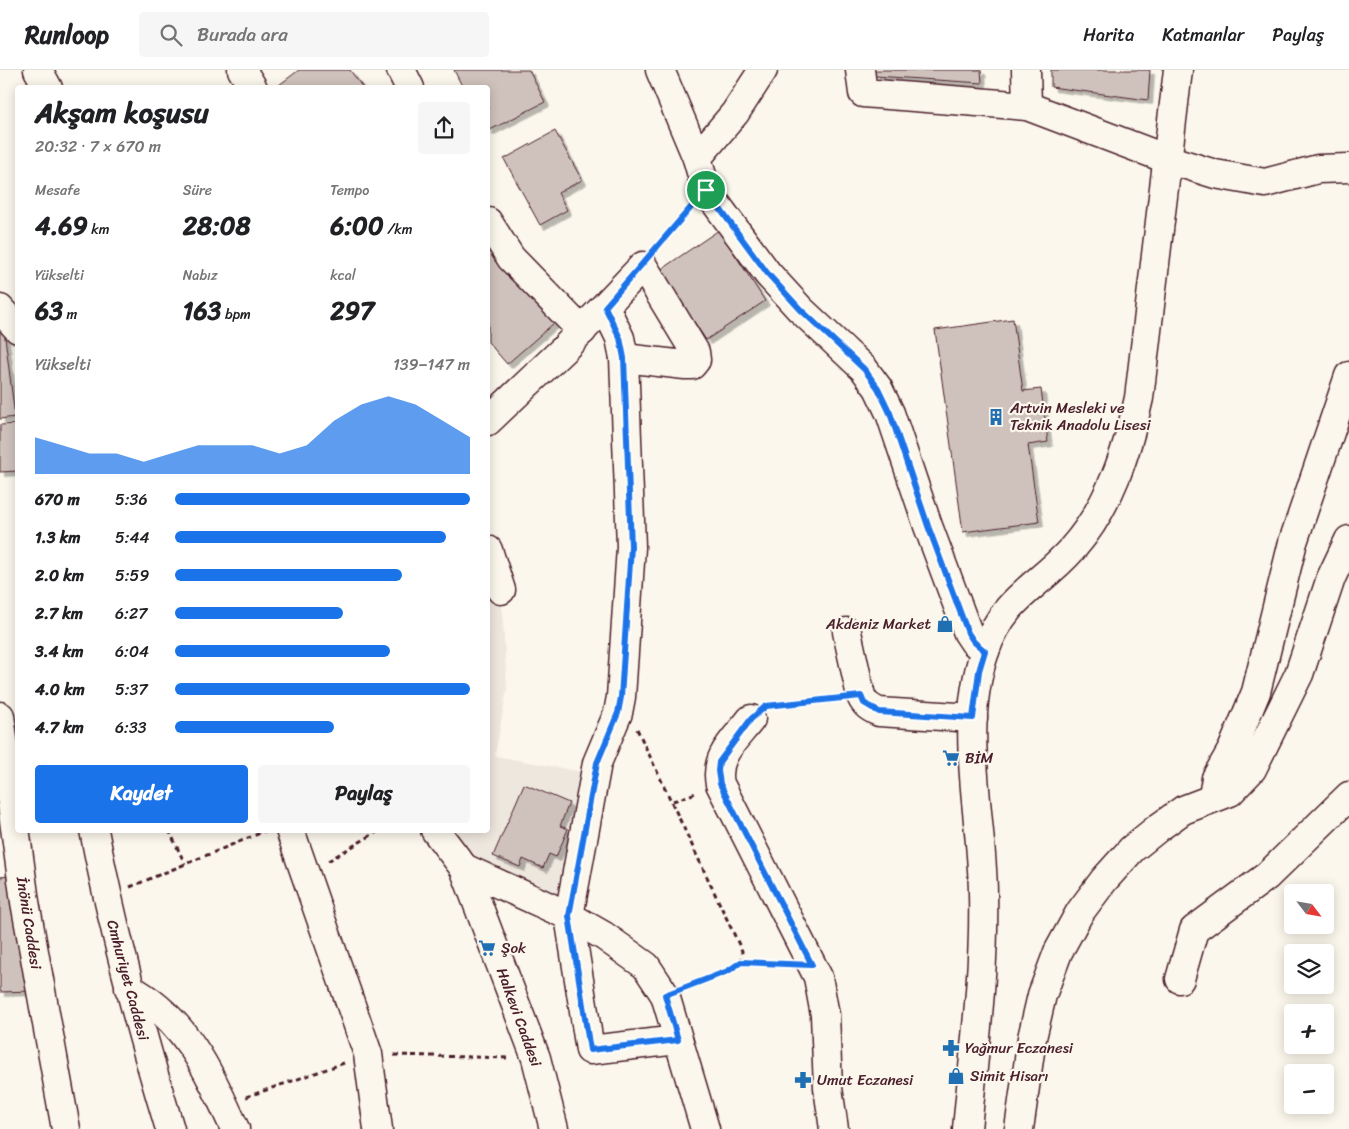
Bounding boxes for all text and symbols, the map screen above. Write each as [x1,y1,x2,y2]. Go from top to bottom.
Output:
search box [139,12,489,57]
text: Runloop [25,14,109,56]
text: Burada ara [197,18,288,51]
text: Harita [1083,19,1134,51]
text: Katmanlar [1162,19,1244,51]
text: Paylaş [1272,19,1324,51]
icon: search [157,21,185,49]
text: Akşam koşusu [35,88,209,137]
button: share [418,102,470,154]
text: 20:32 · 7 × 670 m [35,132,161,161]
pin [685,169,727,211]
icon: arrive [692,176,720,204]
text: Mesafe [35,178,80,203]
text: Süre [183,178,212,203]
text: Tempo [330,178,369,203]
text: 4.69 [35,203,88,248]
text: 28:08 [183,203,251,248]
text: 6:00 [330,203,384,248]
text: km [88,217,110,242]
text: /km [384,217,412,242]
text: Yükselti [35,263,84,288]
text: Nabız [183,263,218,288]
text: kcal [330,263,356,288]
text: 63 [35,288,63,333]
text: 163 [183,288,221,333]
text: 297 [330,288,374,333]
text: m [63,302,77,327]
text: bpm [221,302,251,327]
text: Yükselti [35,350,91,379]
text: 139–147 m [393,350,470,379]
place label: Artvin Mesleki ve Teknik Anadolu Lisesi [1009,395,1152,438]
building icon: Artvin Mesleki ve Teknik Anadolu Lisesi [986,407,1006,427]
text: 670 m [35,485,80,514]
text: 5:36 [115,485,147,514]
text: 1.3 km [35,523,80,552]
text: 5:44 [115,523,150,552]
text: 2.0 km [35,561,84,590]
text: 5:59 [115,561,149,590]
text: 2.7 km [35,599,83,628]
text: 6:27 [115,599,147,628]
place label: Akdeniz Market [825,611,931,637]
shop icon: Akdeniz Market [935,614,955,634]
text: 3.4 km [35,637,84,666]
text: 6:04 [115,637,149,666]
text: 4.0 km [35,675,85,704]
text: 5:37 [115,675,148,704]
text: 4.7 km [35,713,84,742]
text: 6:33 [115,713,147,742]
place label: BİM [965,745,993,771]
supermarket icon: BİM [941,748,961,768]
button: Kaydet [35,765,248,823]
button: Paylaş [258,765,470,823]
street label: İnönü Caddesi [9,874,49,972]
north arrow [1284,884,1334,934]
map controls [1284,884,1334,1114]
street label: Cmhuriyet Caddesi [99,917,157,1044]
place label: Şok [501,935,527,961]
supermarket icon: Şok [477,938,497,958]
button: layers [1284,944,1334,994]
street label: Halkevi Caddesi [489,964,549,1071]
button: + [1284,1004,1334,1054]
place label: Yağmur Eczanesi [965,1035,1074,1061]
pharmacy icon: Yağmur Eczanesi [941,1038,961,1058]
place label: Simit Hisarı [970,1063,1048,1089]
button: − [1284,1064,1334,1114]
shop icon: Simit Hisarı [946,1066,966,1086]
place label: Umut Eczanesi [817,1067,914,1093]
pharmacy icon: Umut Eczanesi [793,1070,813,1090]

